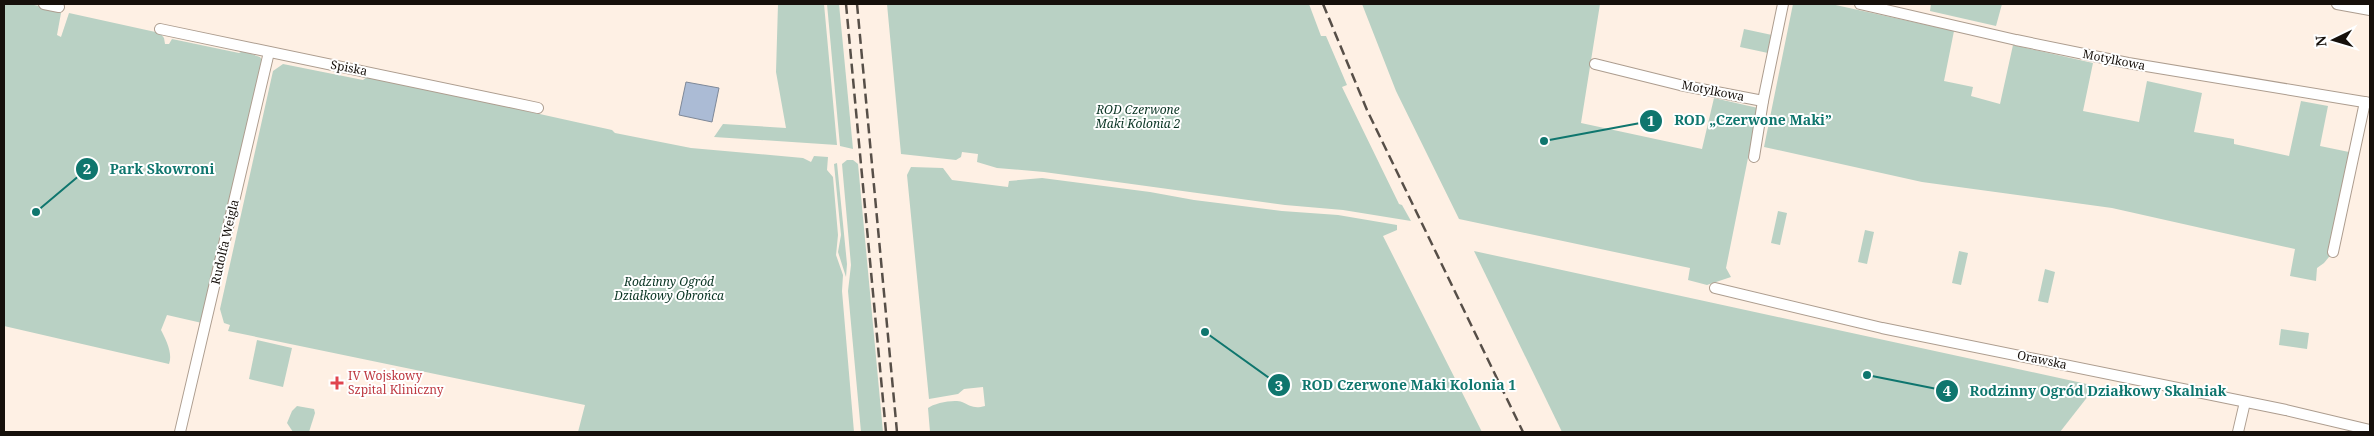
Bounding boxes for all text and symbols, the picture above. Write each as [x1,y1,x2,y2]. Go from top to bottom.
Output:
north arrow [2309,15,2359,65]
text: N [2311,35,2330,48]
street label: Motylkowa [2081,45,2147,74]
street label: Spiska [329,56,369,79]
street label: Motylkowa [1680,76,1746,105]
park label: ROD Czerwone Maki Kolonia 2 [1095,101,1181,132]
callout: ROD „Czerwone Maki” [1639,106,1842,135]
text: 1 [1647,110,1655,130]
text: ROD „Czerwone Maki” [1674,110,1832,129]
callout: Park Skowroni [75,155,224,184]
text: 2 [83,158,91,178]
text: Park Skowroni [110,159,214,178]
street label: Rudolfa Weigla [206,197,243,286]
park label: Rodzinny Ogród Działkowy Obrońca [613,273,724,304]
street label: Orawska [2016,346,2069,373]
place label: IV Wojskowy Szpital Kliniczny [348,367,444,398]
callout: ROD Czerwone Maki Kolonia 1 [1266,371,1526,400]
text: 3 [1275,375,1283,395]
text: ROD Czerwone Maki Kolonia 1 [1302,375,1516,394]
marker: IV Wojskowy Szpital Kliniczny [330,376,344,390]
callout: Rodzinny Ogród Działkowy Skalniak [1935,376,2237,405]
text: 4 [1943,380,1952,400]
text: Rodzinny Ogród Działkowy Skalniak [1970,381,2227,400]

